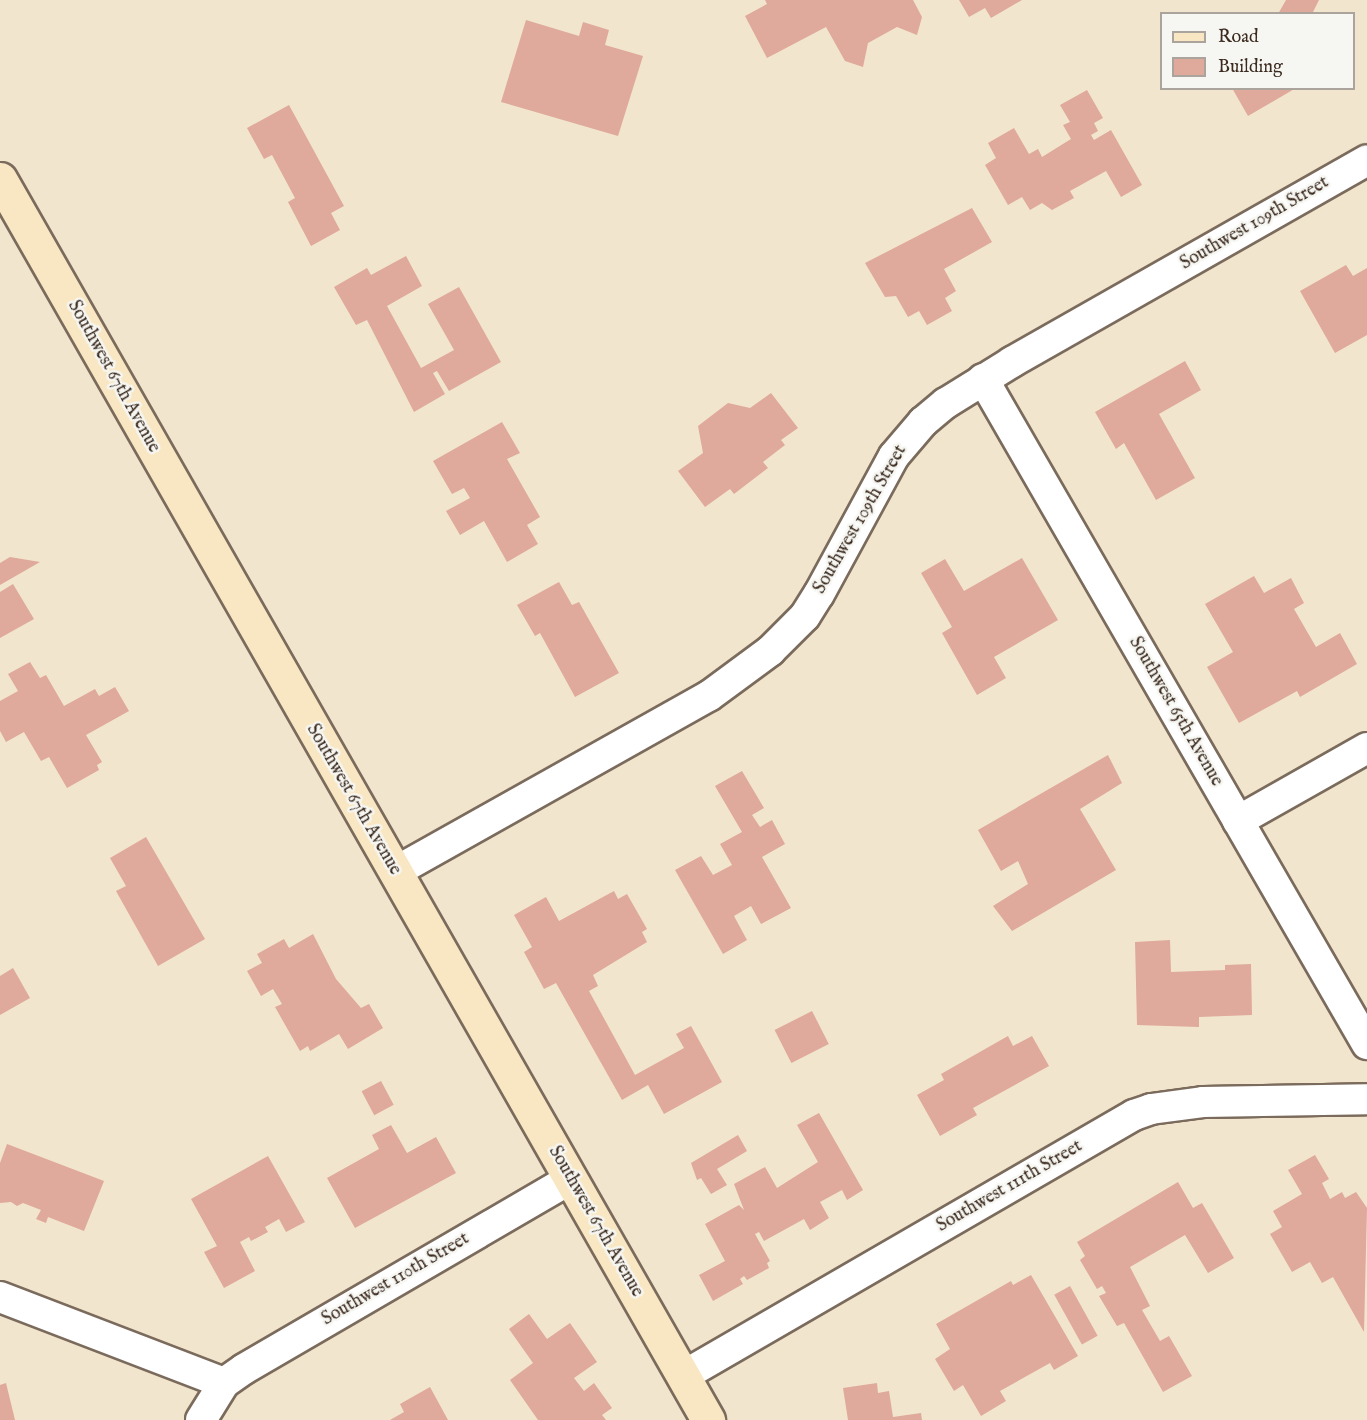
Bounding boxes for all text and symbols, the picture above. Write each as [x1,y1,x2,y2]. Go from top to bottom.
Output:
legend [1160,12,1355,90]
text: Road [1218,26,1259,49]
text: Building [1218,56,1283,79]
street label: Southwest 109th Street [1177,173,1333,275]
street label: Southwest 67th Avenue [62,297,164,457]
street label: Southwest 109th Street [810,442,912,598]
street label: Southwest 65th Avenue [1123,633,1227,791]
street label: Southwest 67th Avenue [301,721,405,879]
street label: Southwest 111th Street [933,1136,1087,1238]
street label: Southwest 67th Avenue [543,1143,647,1301]
street label: Southwest 110th Street [318,1229,474,1331]

